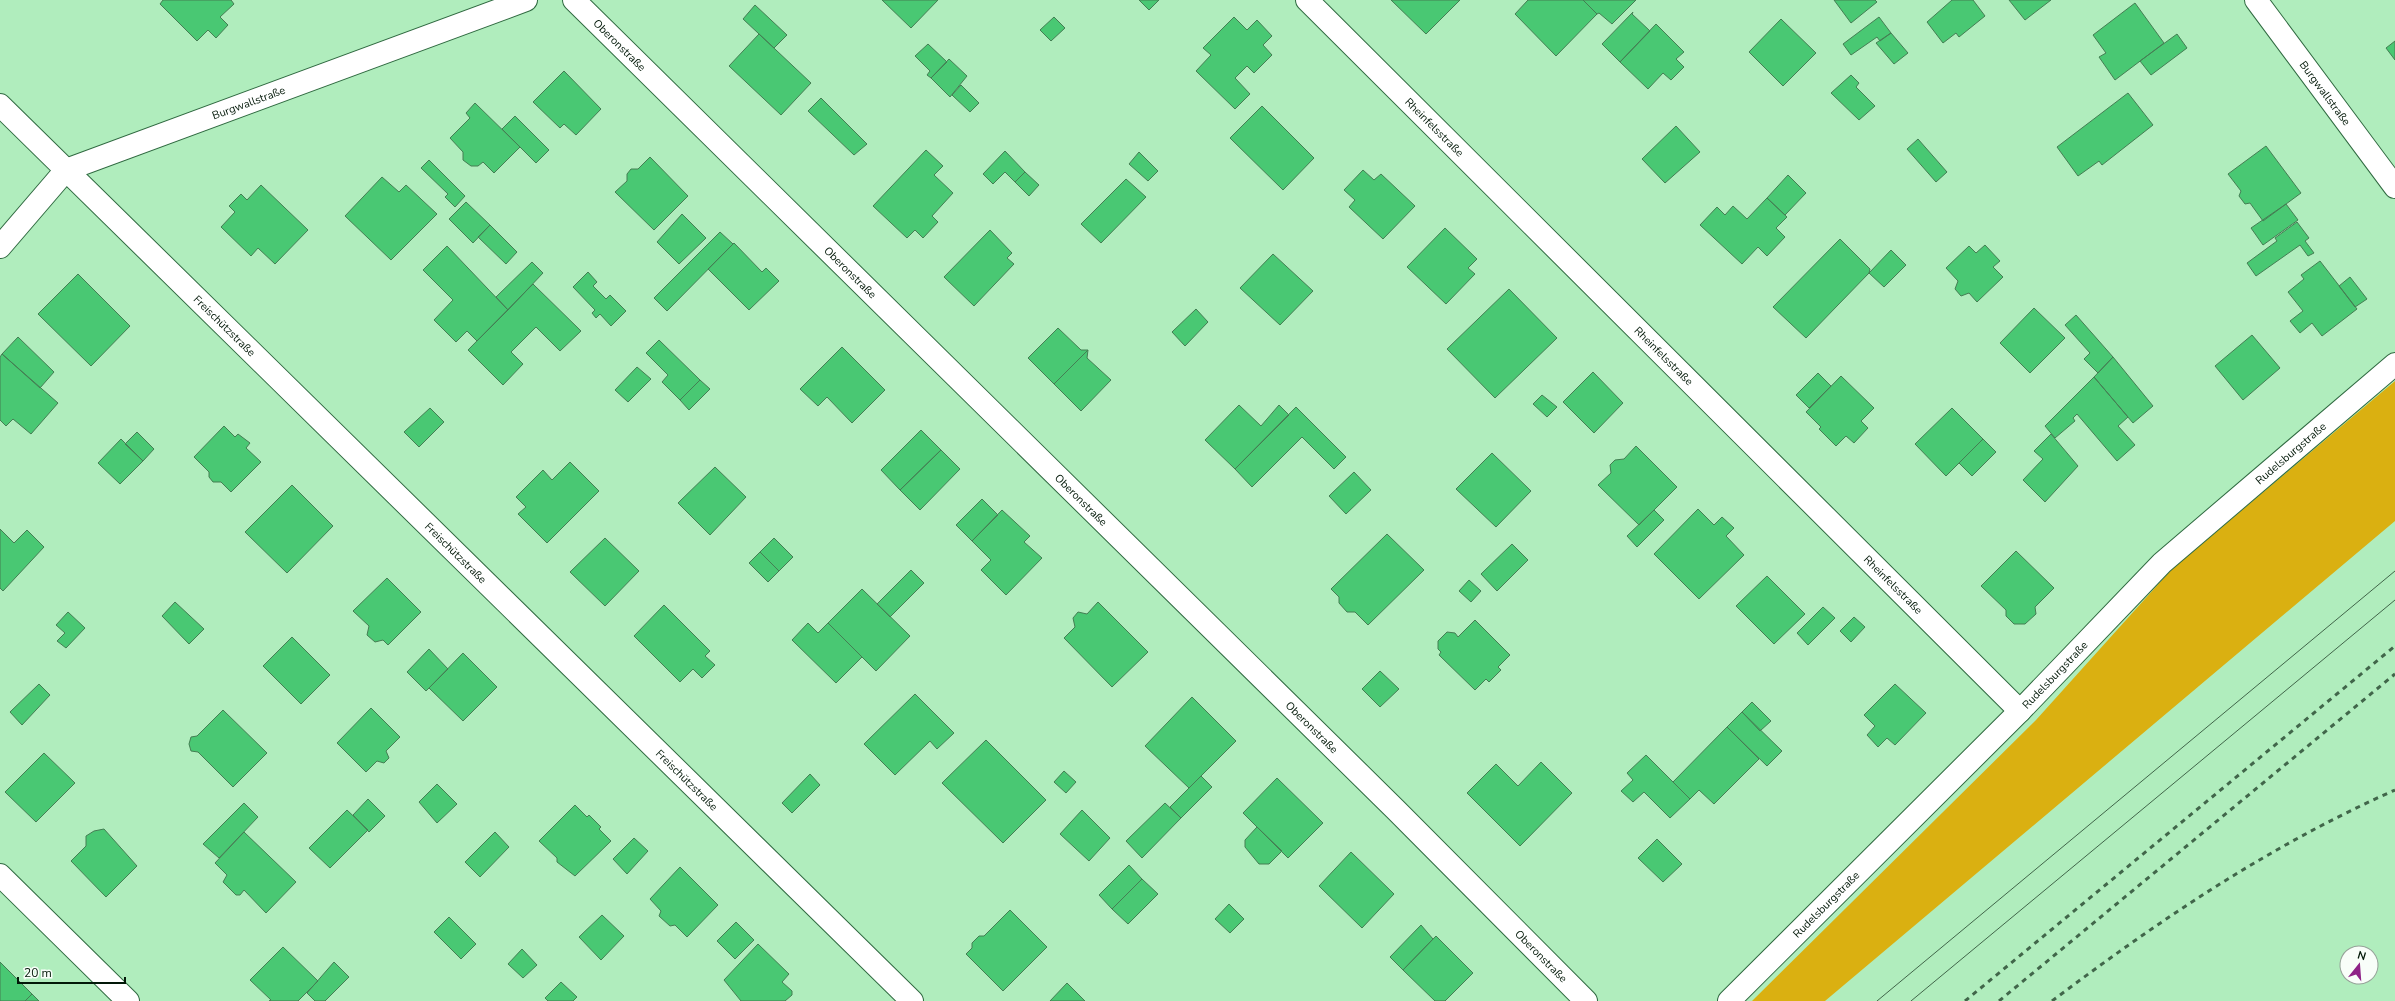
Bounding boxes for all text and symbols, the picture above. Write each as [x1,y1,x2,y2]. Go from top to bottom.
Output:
street label: Oberonstraße [590,16,649,75]
street label: Burgwallstraße [2296,58,2354,129]
street label: Burgwallstraße [210,83,287,123]
street label: Rheinfelsstraße [1401,95,1467,160]
street label: Oberonstraße [820,243,880,302]
street label: Freischützstraße [190,292,259,360]
street label: Rheinfelsstraße [1631,324,1696,389]
street label: Rudelsburgstraße [2252,419,2330,488]
street label: Oberonstraße [1051,471,1111,530]
street label: Freischützstraße [421,519,490,587]
street label: Rheinfelsstraße [1860,552,1926,618]
street label: Rudelsburgstraße [2019,638,2091,712]
street label: Oberonstraße [1282,698,1341,757]
street label: Freischützstraße [652,746,721,814]
street label: Rudelsburgstraße [1790,868,1863,941]
street label: Oberonstraße [1511,927,1570,986]
north arrow [2339,945,2379,985]
text: N [2356,948,2368,964]
scale bar [18,959,125,985]
text: 20 m [24,965,52,981]

